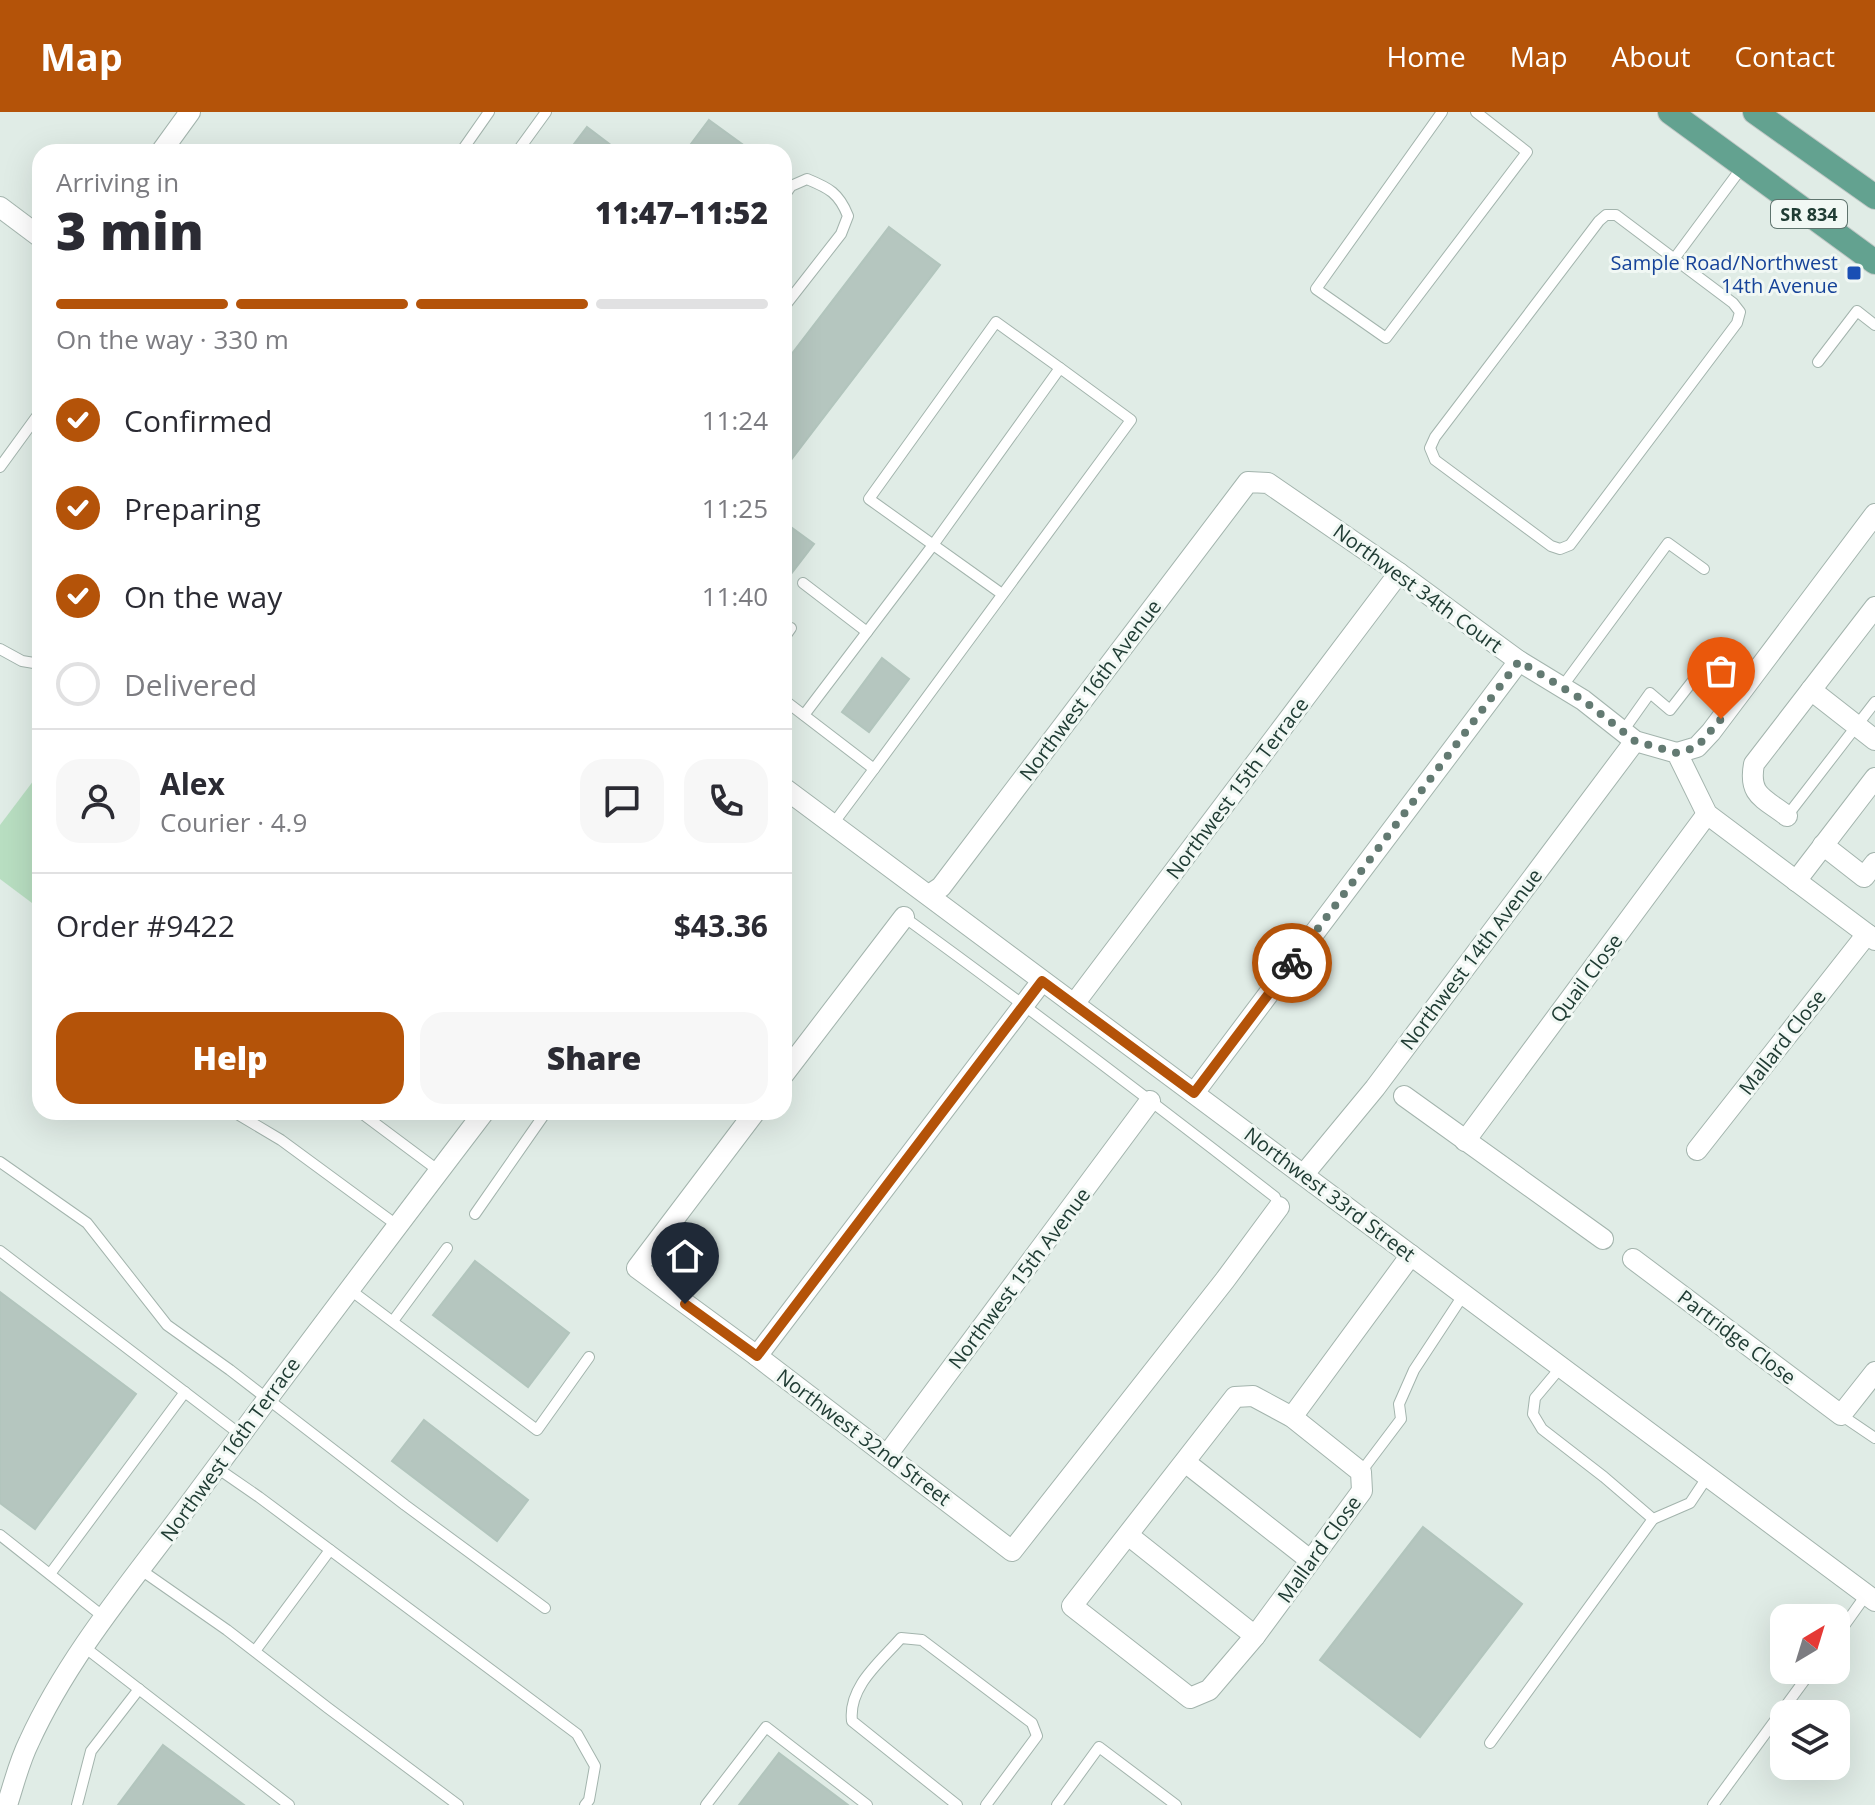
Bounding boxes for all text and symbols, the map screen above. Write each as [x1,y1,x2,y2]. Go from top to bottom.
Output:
text: Map [40,30,123,82]
text: Home [1387,37,1466,75]
text: Map [1510,37,1568,75]
text: About [1612,37,1690,75]
text: Contact [1734,37,1835,75]
text: Arriving in [56,164,179,200]
text: 11:47–11:52 [595,192,768,233]
text: 3 min [56,194,204,265]
road number: SR 834 [1771,200,1847,228]
place label: Sample Road/Northwest 14th Avenue [1611,249,1838,299]
marker: Sample Road/Northwest 14th Avenue [1845,264,1863,282]
text: On the way · 330 m [56,321,289,357]
icon: check [56,398,100,442]
text: Confirmed [124,400,272,441]
text: 11:24 [702,402,768,438]
icon: check [56,486,100,530]
text: Preparing [124,488,261,529]
text: 11:25 [702,490,768,526]
street label: Northwest 34th Court [1328,517,1508,659]
icon: check [56,574,100,618]
text: On the way [124,576,282,617]
text: 11:40 [702,578,768,614]
street label: Northwest 16th Avenue [1013,594,1167,786]
pin [1687,637,1755,719]
icon: bag [1699,649,1743,693]
text: Delivered [124,664,257,705]
street label: Northwest 15th Terrace [1160,692,1314,884]
button: person [56,759,140,843]
button: chat [580,759,664,843]
button: phone [684,759,768,843]
text: Alex [160,763,225,804]
text: Courier · 4.9 [160,804,307,840]
street label: Northwest 14th Avenue [1394,863,1548,1055]
text: Order #9422 [56,905,235,946]
text: $43.36 [674,905,768,946]
courier [1252,923,1332,1003]
street label: Quail Close [1544,928,1628,1028]
icon: bike [1270,941,1314,985]
street label: Mallard Close [1732,984,1832,1100]
button: Help [56,1012,404,1104]
button: Share [420,1012,768,1104]
street label: Northwest 33rd Street [1239,1121,1421,1267]
street label: Northwest 15th Avenue [942,1182,1096,1374]
pin [651,1222,719,1304]
icon: home [663,1234,707,1278]
street label: Partridge Close [1672,1284,1802,1390]
street label: Northwest 16th Terrace [154,1352,306,1546]
street label: Northwest 32nd Street [771,1363,957,1511]
street label: Mallard Close [1271,1490,1367,1608]
north arrow [1770,1604,1850,1684]
map controls [1770,1604,1850,1780]
button: layers [1770,1700,1850,1780]

